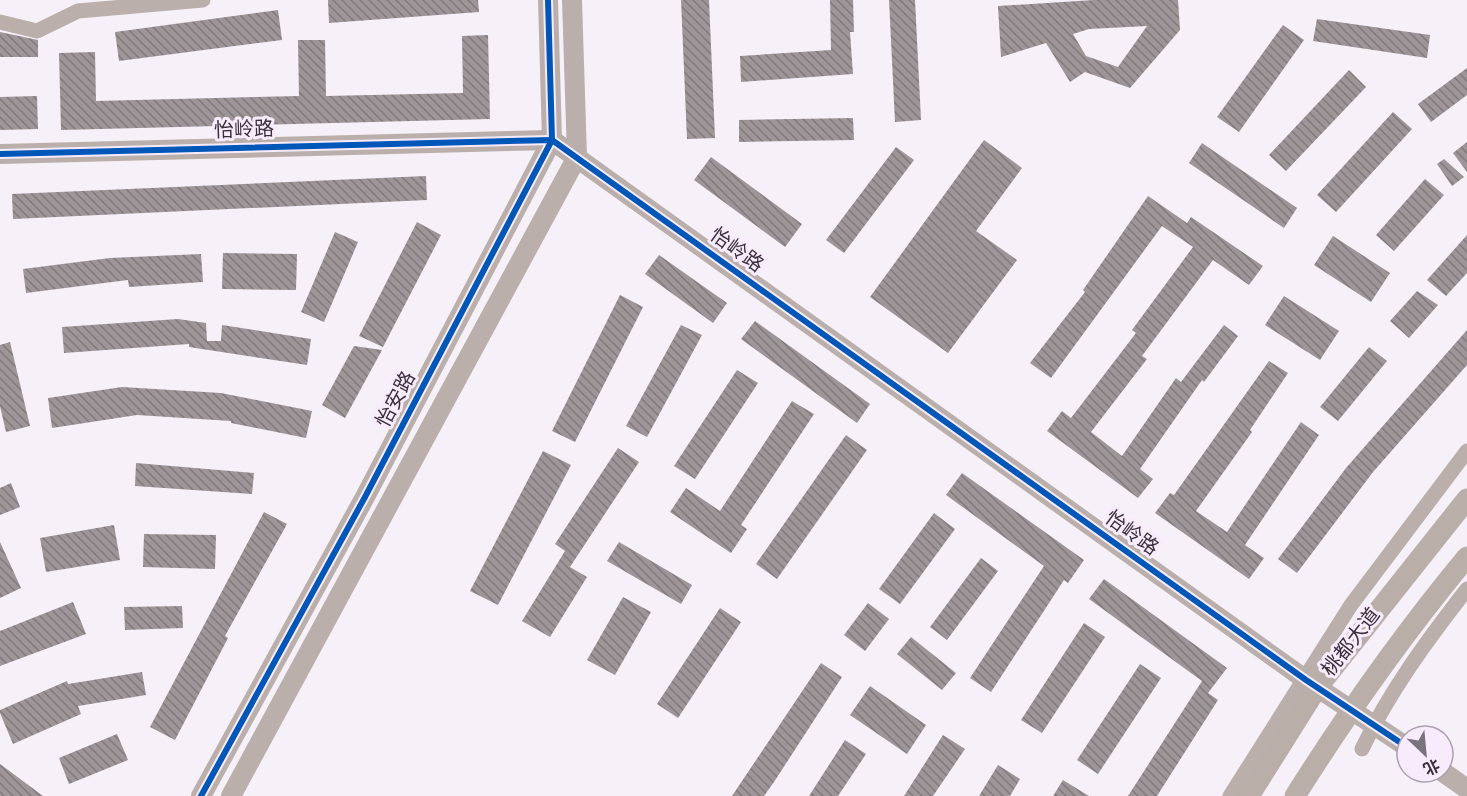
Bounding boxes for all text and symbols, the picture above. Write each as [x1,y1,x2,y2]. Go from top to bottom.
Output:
street label: 怡岭路 [214,117,274,145]
street label: 怡岭路 [704,223,768,279]
street label: 怡安路 [371,367,423,433]
street label: 怡岭路 [1099,506,1163,562]
street label: 桃都大道 [1317,603,1387,683]
north arrow [1395,724,1455,784]
text: 北 [1419,753,1442,778]

